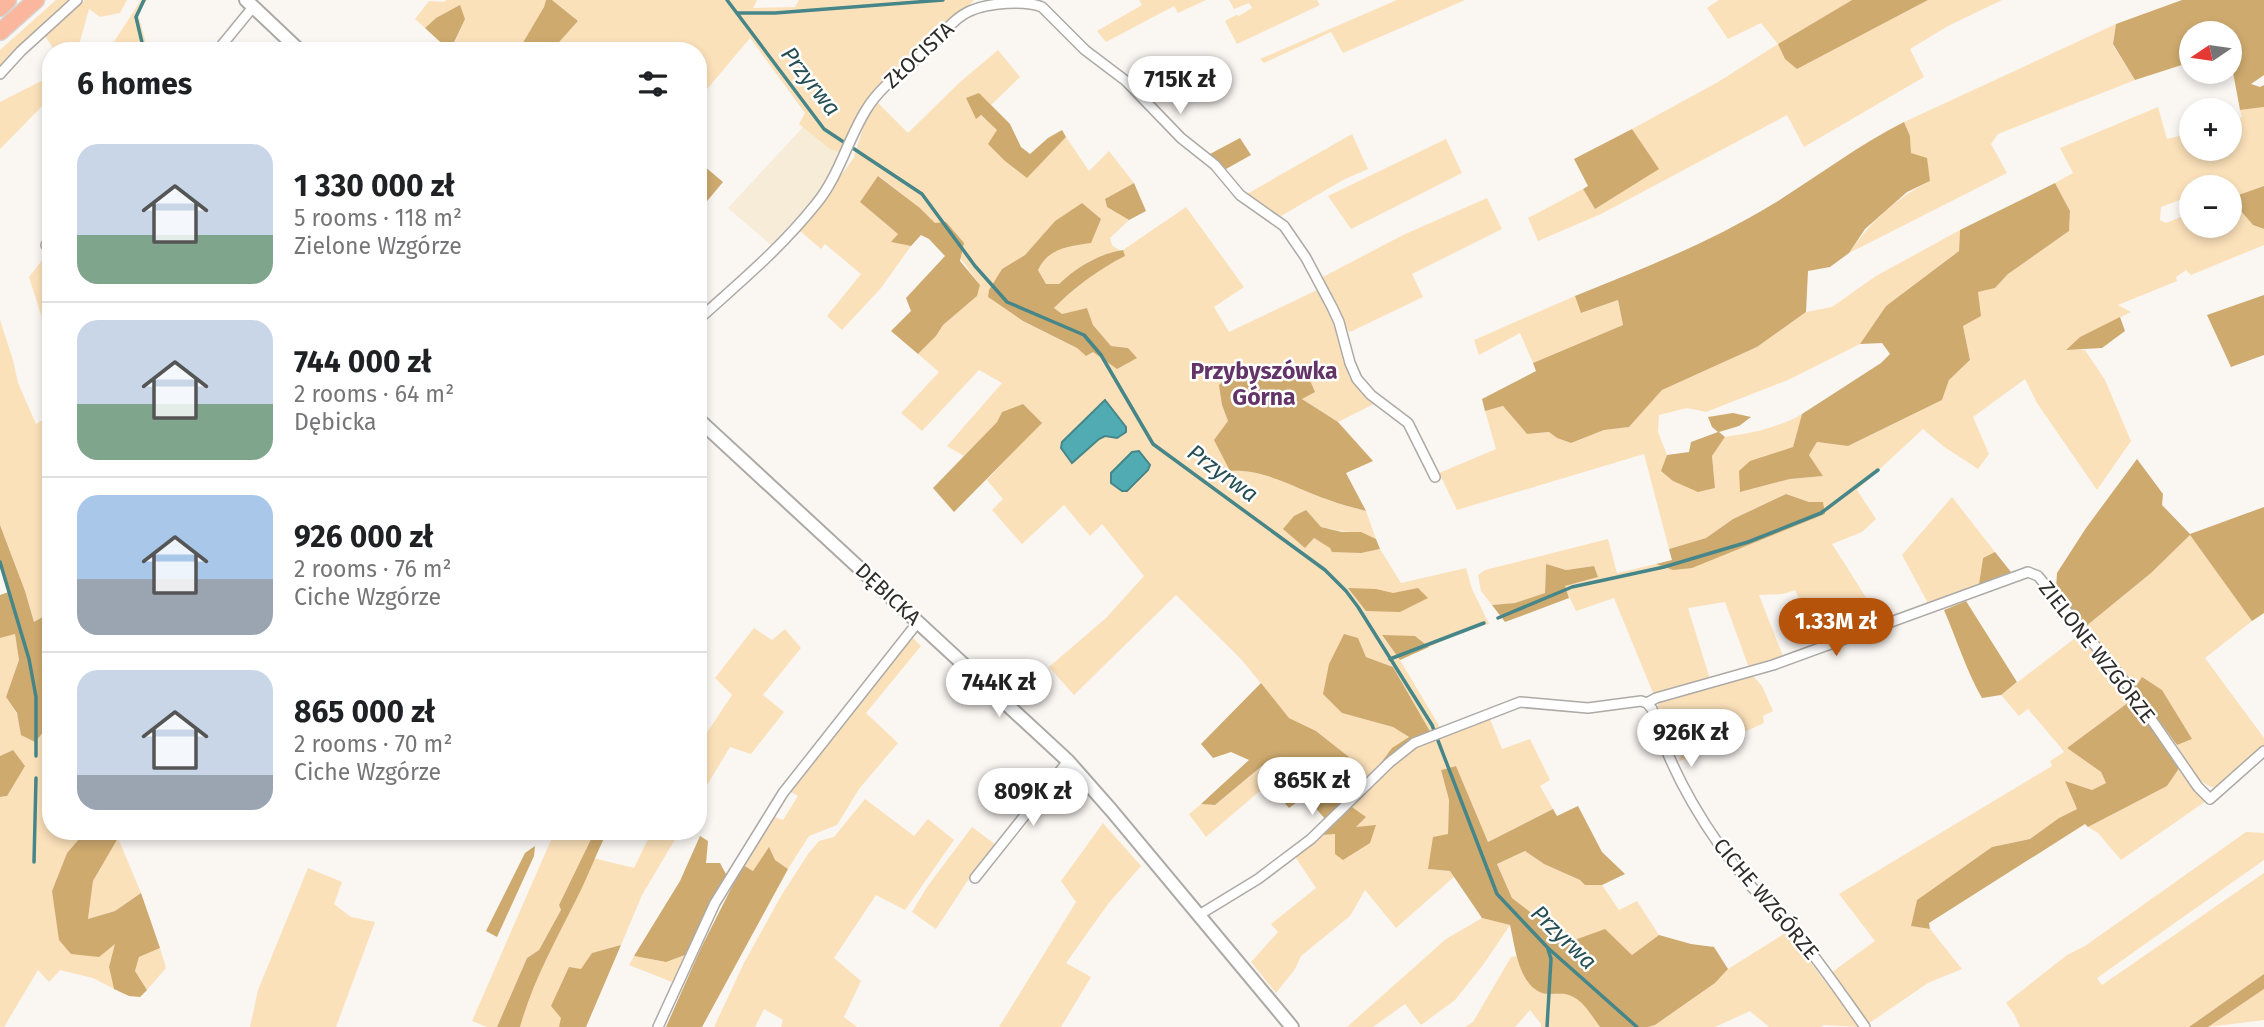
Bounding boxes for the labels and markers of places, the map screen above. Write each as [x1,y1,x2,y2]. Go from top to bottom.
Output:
pin: 715K zł [1115,57,1245,116]
pin: 1.33M zł [1764,598,1908,658]
pin: 744K zł [934,660,1064,719]
pin: 926K zł [1626,710,1756,769]
pin: 865K zł [1247,758,1377,817]
pin: 809K zł [968,768,1098,828]

